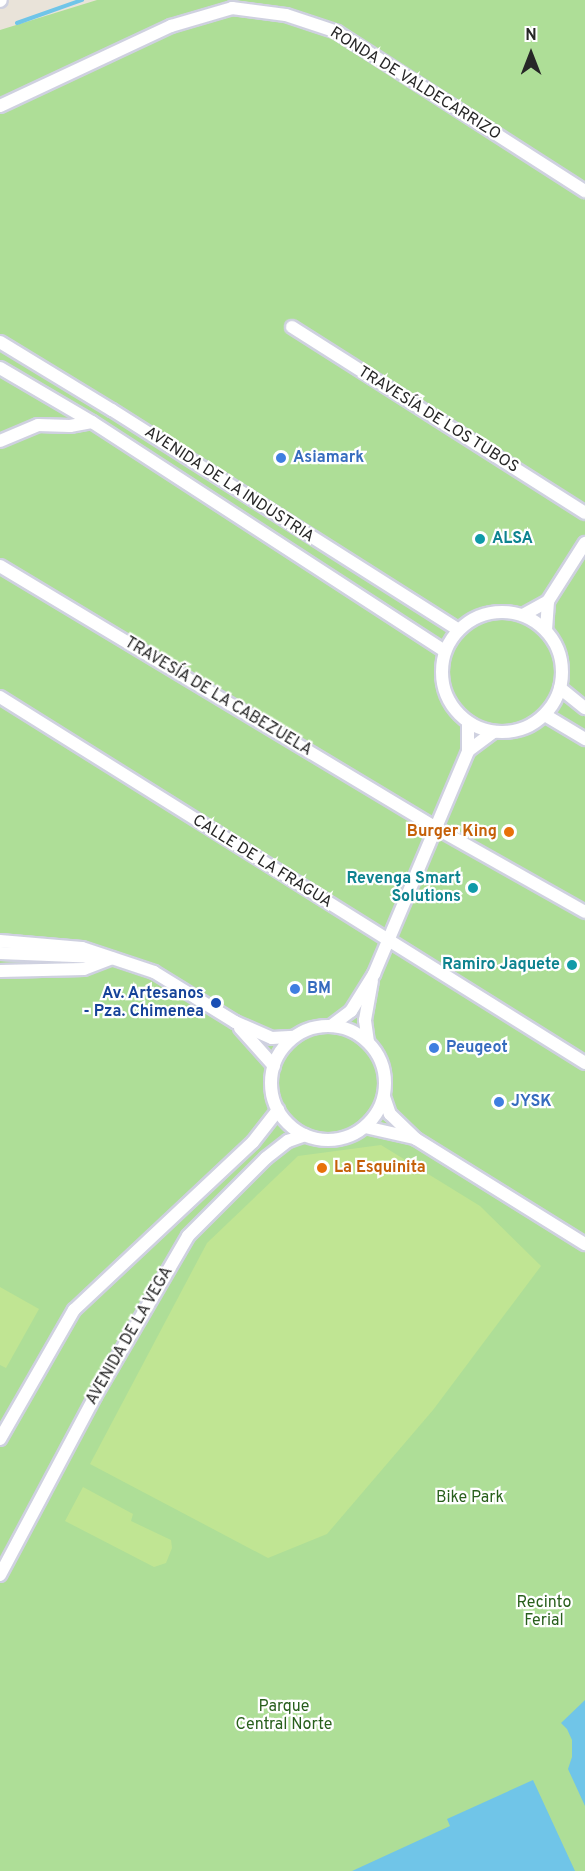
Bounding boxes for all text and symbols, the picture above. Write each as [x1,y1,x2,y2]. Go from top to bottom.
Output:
street label: RONDA DE VALDECARRIZO [326,23,504,145]
north arrow [501,24,561,84]
text: N [525,26,537,46]
street label: TRAVESÍA DE LOS TUBOS [354,362,522,478]
street label: AVENIDA DE LA INDUSTRIA [140,423,318,547]
place label: Asiamark [293,448,364,468]
marker: Asiamark [274,451,288,465]
place label: ALSA [492,529,533,549]
marker: ALSA [473,532,487,546]
street label: TRAVESÍA DE LA CABEZUELA [120,633,316,761]
street label: CALLE DE LA FRAGUA [188,811,336,913]
place label: Burger King [407,822,497,842]
marker: Burger King [502,825,516,839]
place label: Revenga Smart Solutions [347,869,461,907]
marker: Revenga Smart Solutions [466,881,480,895]
place label: Ramiro Jaquete [442,955,560,975]
marker: Ramiro Jaquete [565,958,579,972]
place label: BM [307,979,331,999]
marker: BM [288,982,302,996]
place label: Av. Artesanos - Pza. Chimenea [83,984,204,1022]
marker: Av. Artesanos - Pza. Chimenea [209,996,223,1010]
place label: Peugeot [446,1038,508,1058]
marker: Peugeot [427,1041,441,1055]
place label: JYSK [511,1092,552,1112]
marker: JYSK [492,1095,506,1109]
place label: La Esquinita [334,1158,426,1178]
marker: La Esquinita [315,1161,329,1175]
street label: AVENIDA DE LA VEGA [82,1263,178,1409]
park label: Bike Park [436,1488,504,1508]
park label: Recinto Ferial [517,1593,571,1631]
park label: Parque Central Norte [236,1697,332,1735]

